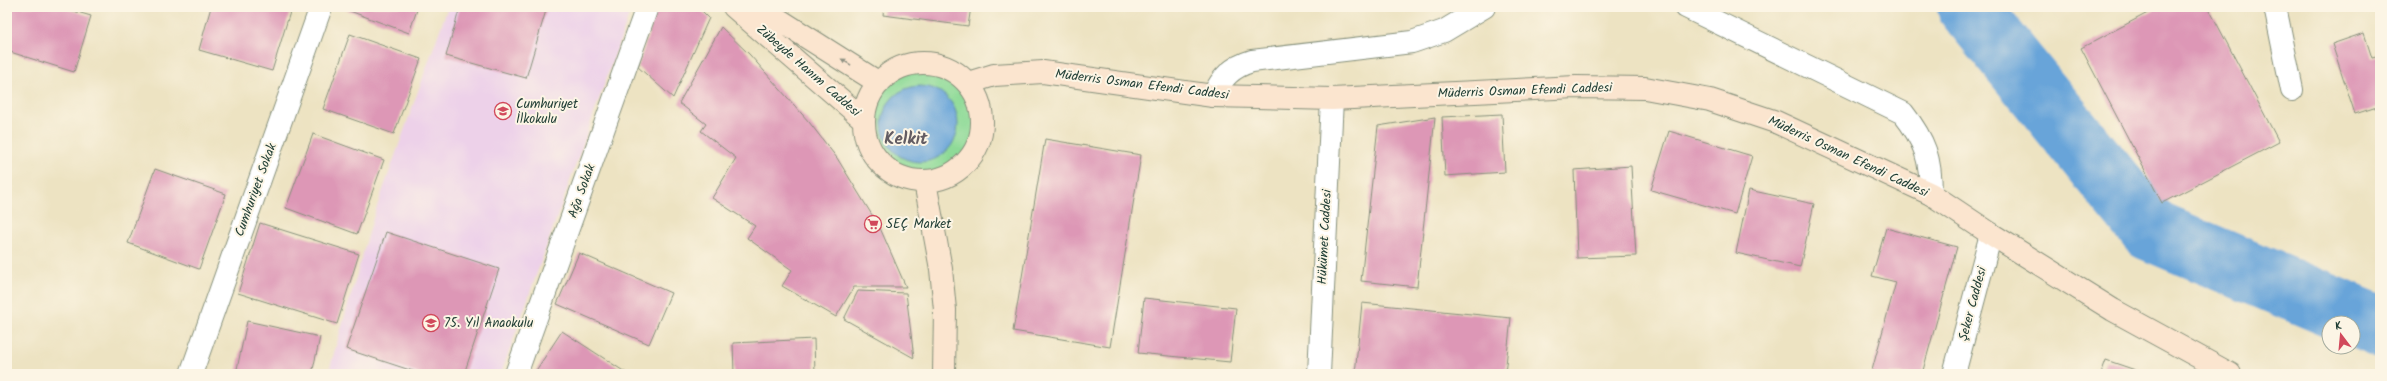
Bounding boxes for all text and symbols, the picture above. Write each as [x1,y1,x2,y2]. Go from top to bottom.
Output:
street label: Zübeyde Hanım Caddesi [751,20,866,123]
one-way arrow [841,58,851,66]
street label: Müderris Osman Efendi Caddesi [1054,64,1231,106]
street label: Müderris Osman Efendi Caddesi [1437,77,1614,105]
place label: Cumhuriyet İlkokulu [516,94,579,130]
school or university icon: Cumhuriyet İlkokulu [493,101,513,121]
street label: Müderris Osman Efendi Caddesi [1764,111,1932,204]
district label: Kelkit [884,126,928,153]
street label: Cumhuriyet Sokak [229,139,283,240]
street label: Ağa Sokak [562,160,602,221]
street label: Hükümet Caddesi [1312,188,1338,285]
supermarket icon: SEÇ Market [863,214,883,234]
place label: SEÇ Market [886,214,952,235]
street label: Şeker Caddesi [1953,264,1993,343]
school or university icon: 75. Yıl Anaokulu [421,313,441,333]
place label: 75. Yıl Anaokulu [444,313,534,334]
north arrow [2321,315,2361,355]
text: K [2333,317,2345,336]

